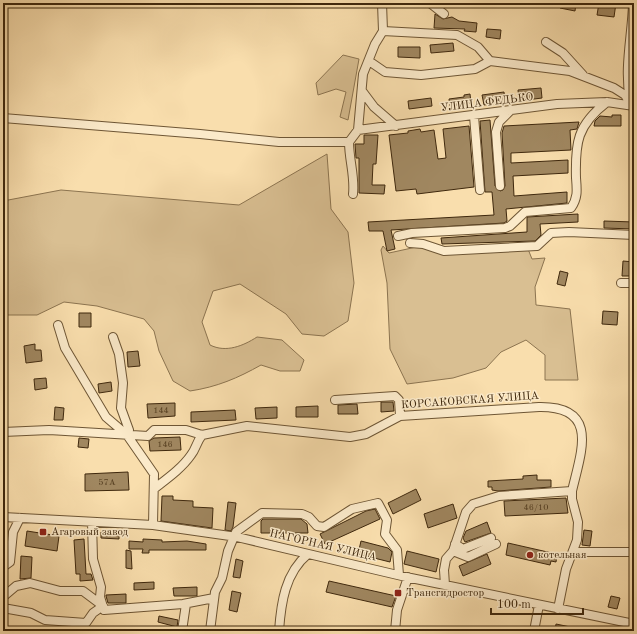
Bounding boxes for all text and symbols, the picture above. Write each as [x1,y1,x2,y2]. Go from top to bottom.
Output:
street label: УЛИЦА ФЕДЬКО [440,92,534,114]
street label: КОРСАКОВСКАЯ УЛИЦА [401,391,540,411]
house number: 144 [153,406,169,415]
house number: 146 [157,440,173,449]
house number: 57А [98,478,116,487]
house number: 46/10 [524,503,548,512]
marker: Агаровый завод [38,527,48,537]
place label: Агаровый завод [51,527,129,538]
street label: НАГОРНАЯ УЛИЦА [268,528,378,564]
marker: котельная [525,550,535,560]
place label: котельная [538,550,587,561]
marker: Трансгидростор [393,588,403,598]
place label: Трансгидростор [406,588,485,599]
scale bar [491,590,583,616]
text: 100 m [497,599,531,611]

